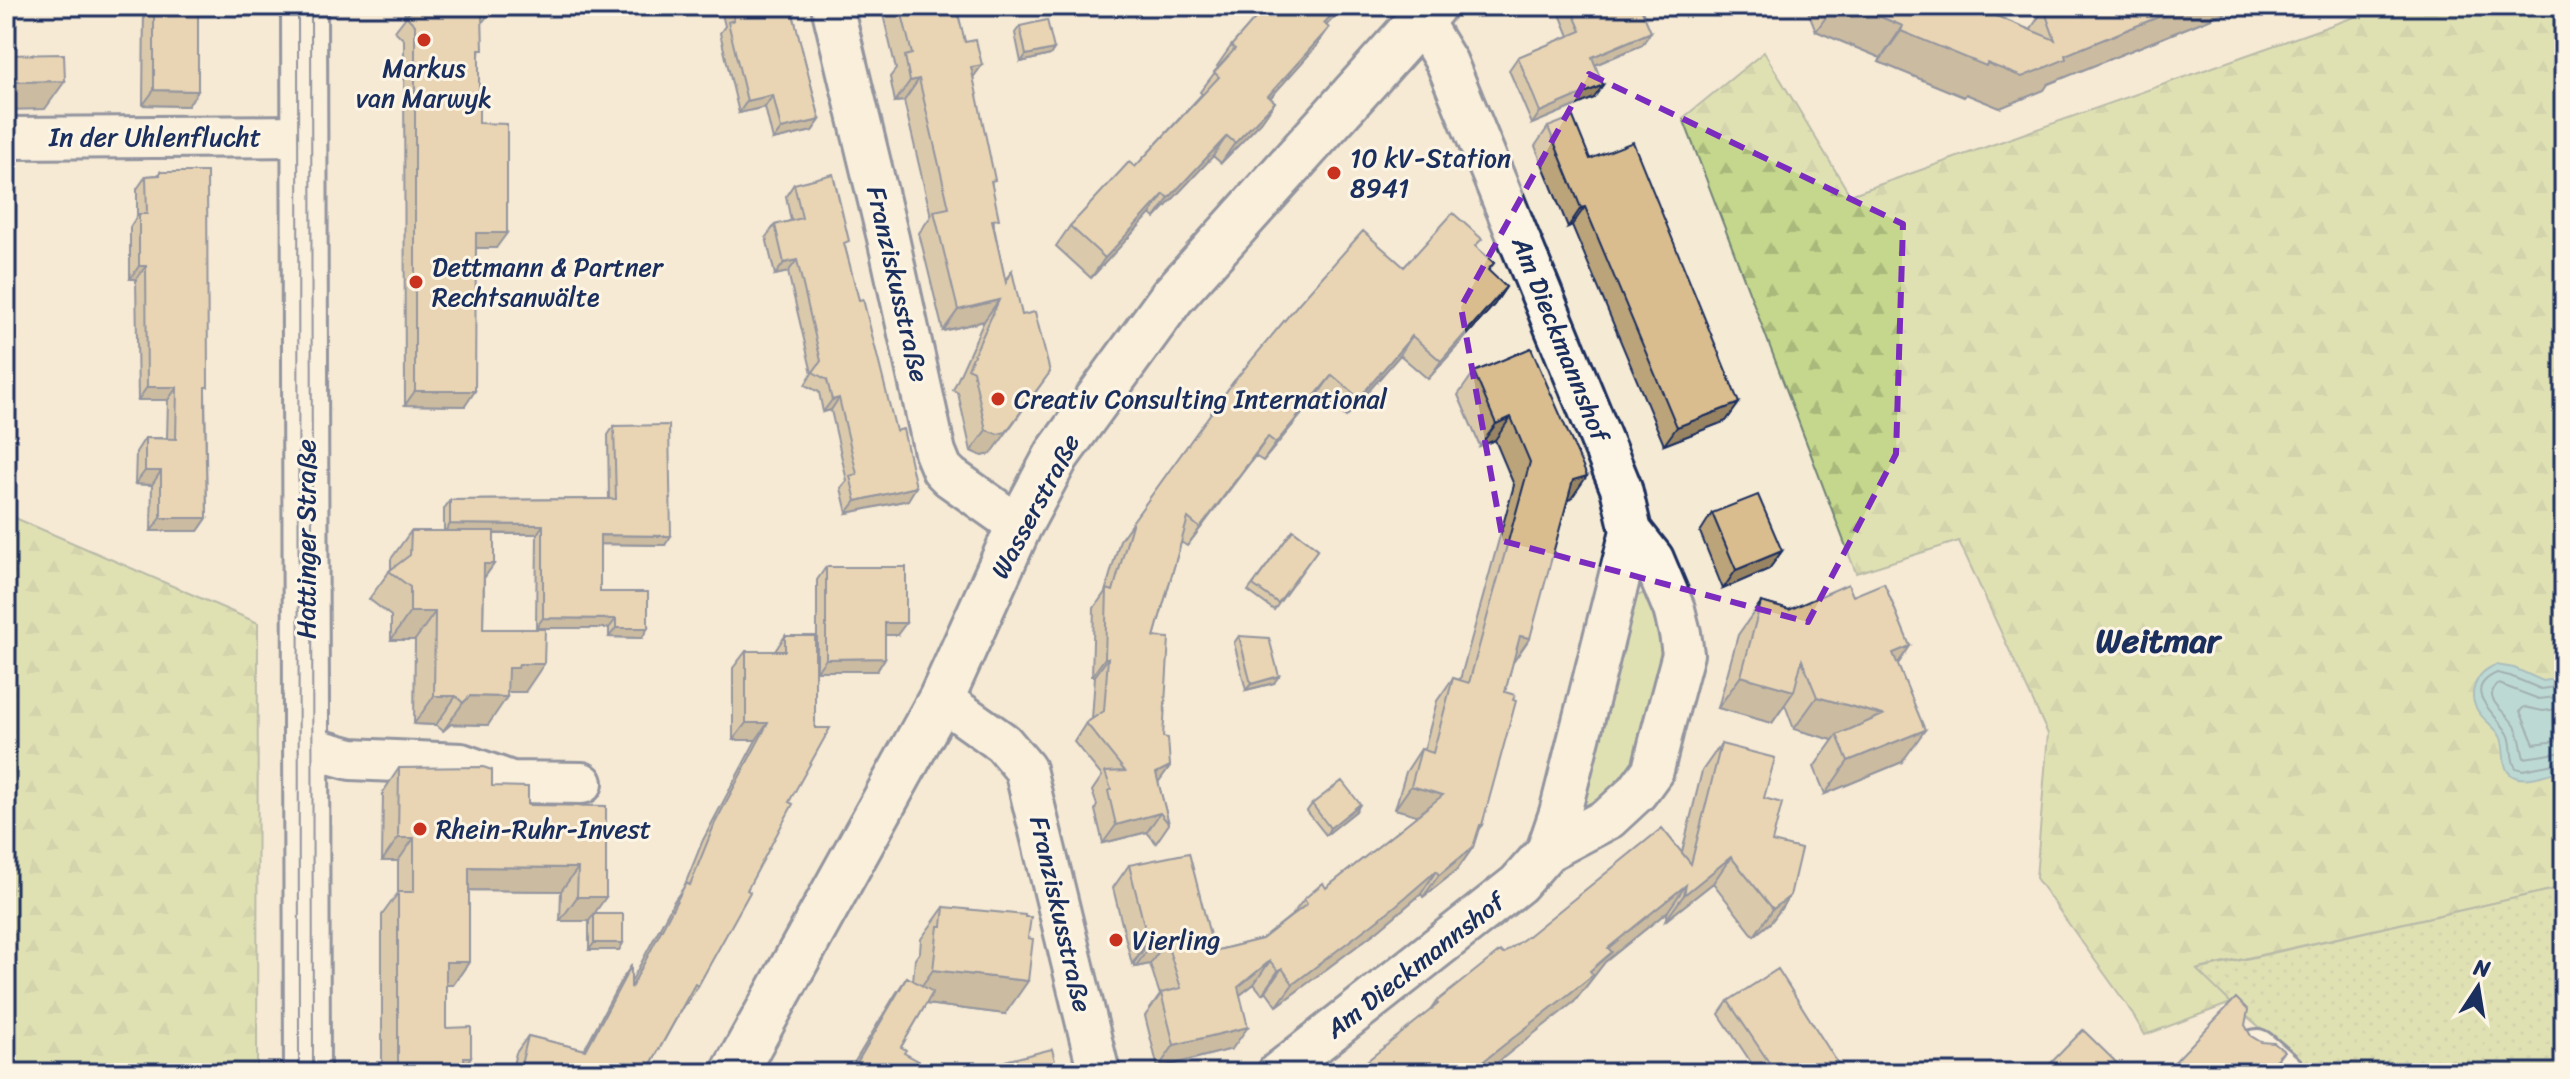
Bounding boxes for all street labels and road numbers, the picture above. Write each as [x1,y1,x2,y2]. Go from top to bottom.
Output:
street label: In der Uhlenflucht [48,114,261,160]
street label: Franziskusstraße [853,181,943,387]
street label: Am Dieckmannshof [1498,228,1624,451]
street label: Wasserstraße [977,425,1093,587]
street label: Hattinger Straße [283,439,329,639]
street label: Franziskusstraße [1016,811,1106,1017]
street label: Am Dieckmannshof [1314,878,1517,1051]

